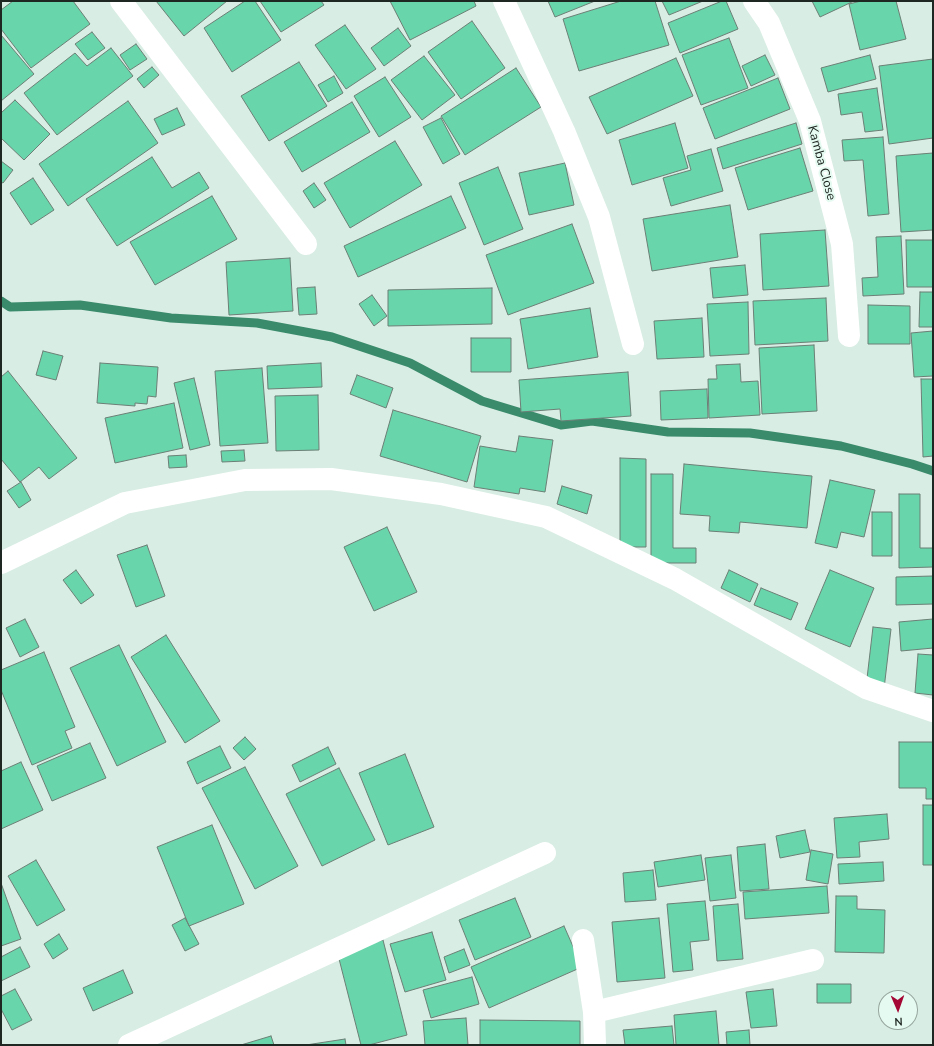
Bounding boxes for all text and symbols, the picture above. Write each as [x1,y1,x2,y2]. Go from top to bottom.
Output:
street label: Kamba Close [804,124,838,202]
north arrow [878,990,918,1030]
text: N [894,1014,903,1029]

